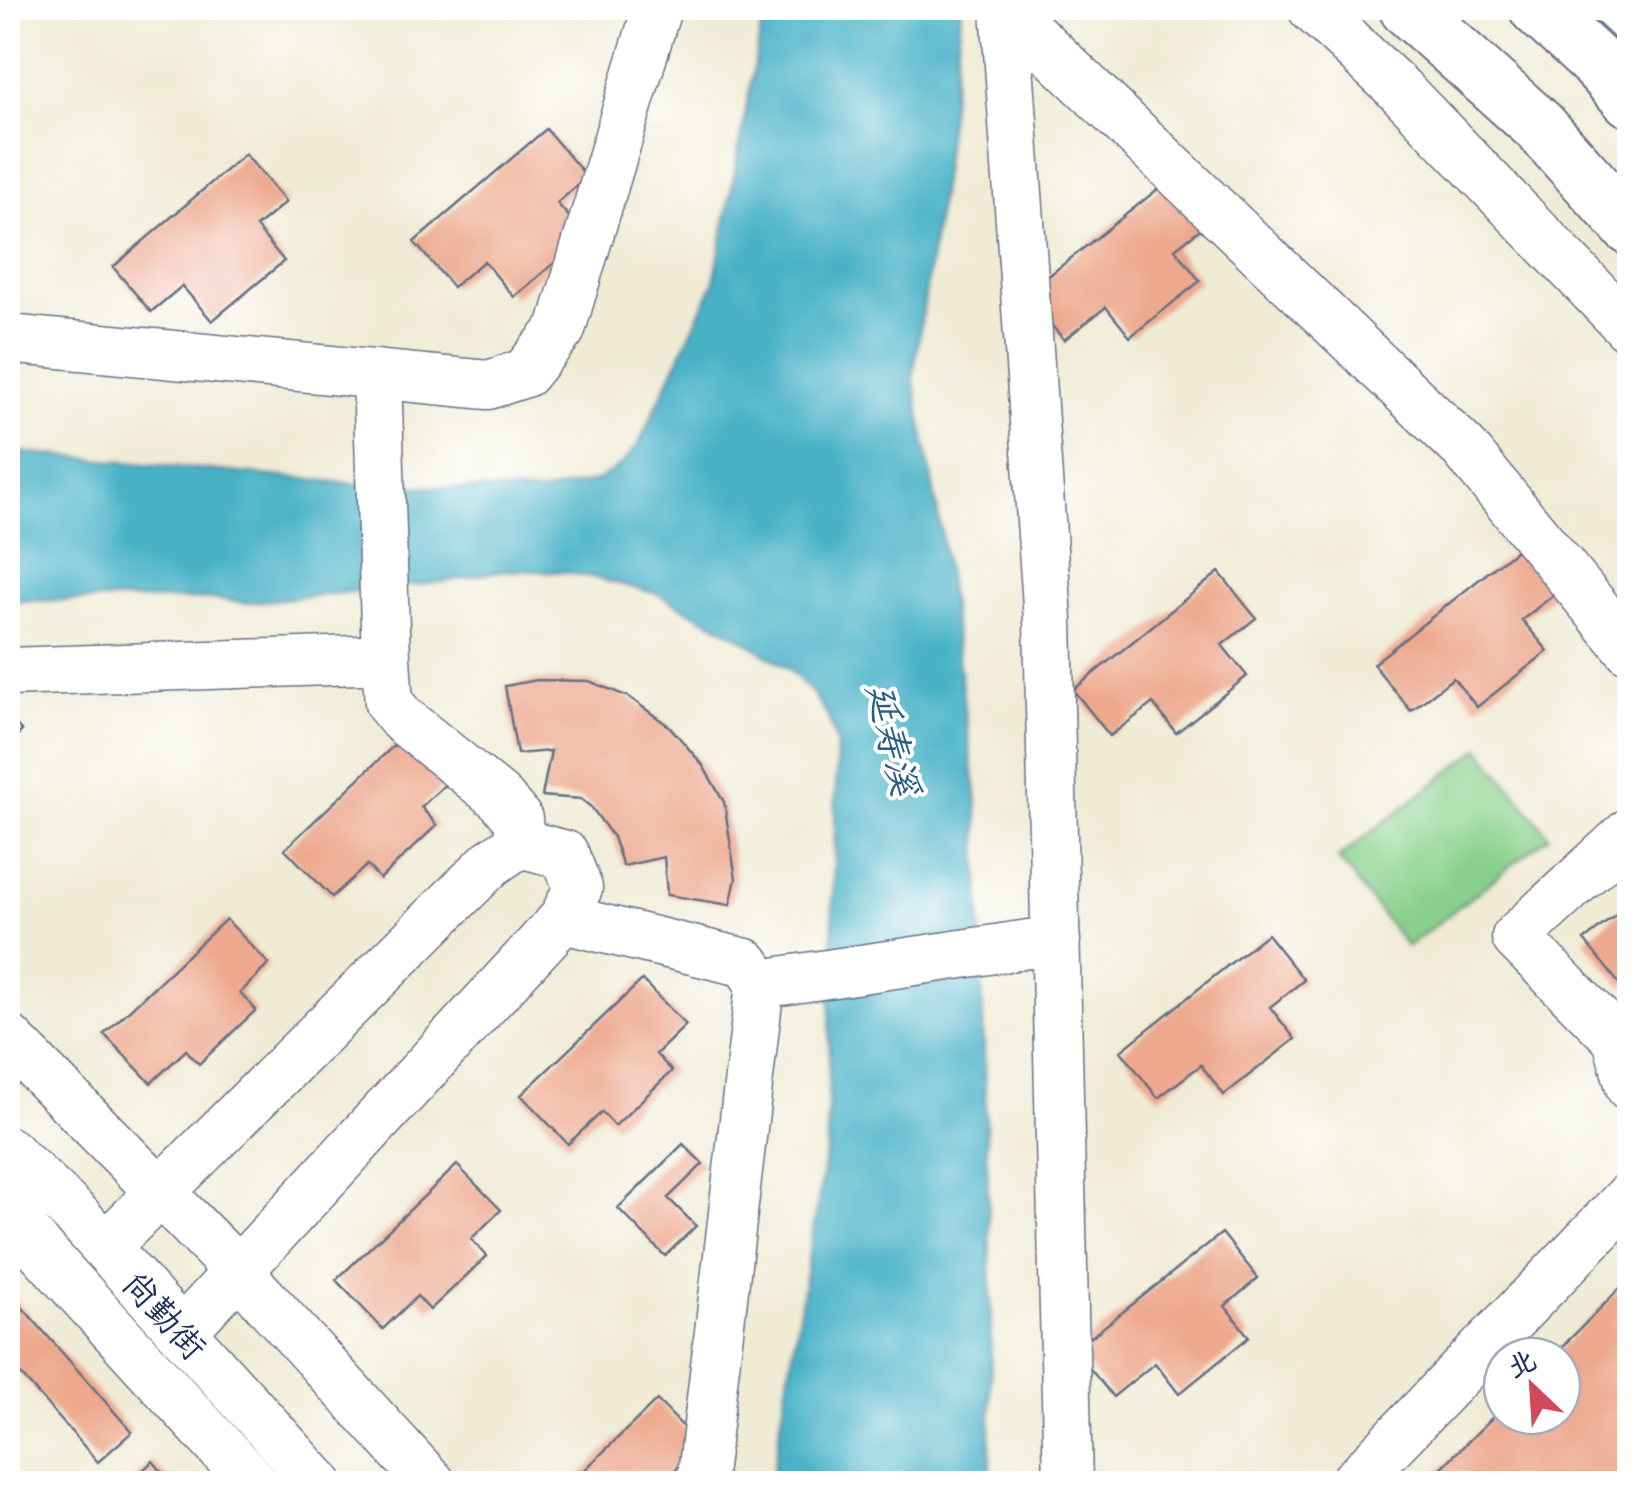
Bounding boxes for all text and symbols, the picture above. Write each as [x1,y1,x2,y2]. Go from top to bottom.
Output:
water label: 延寿溪 [857,678,934,802]
street label: 尚勤街 [114,1260,218,1368]
north arrow [1482,1336,1582,1436]
text: 北 [1501,1340,1541,1385]

